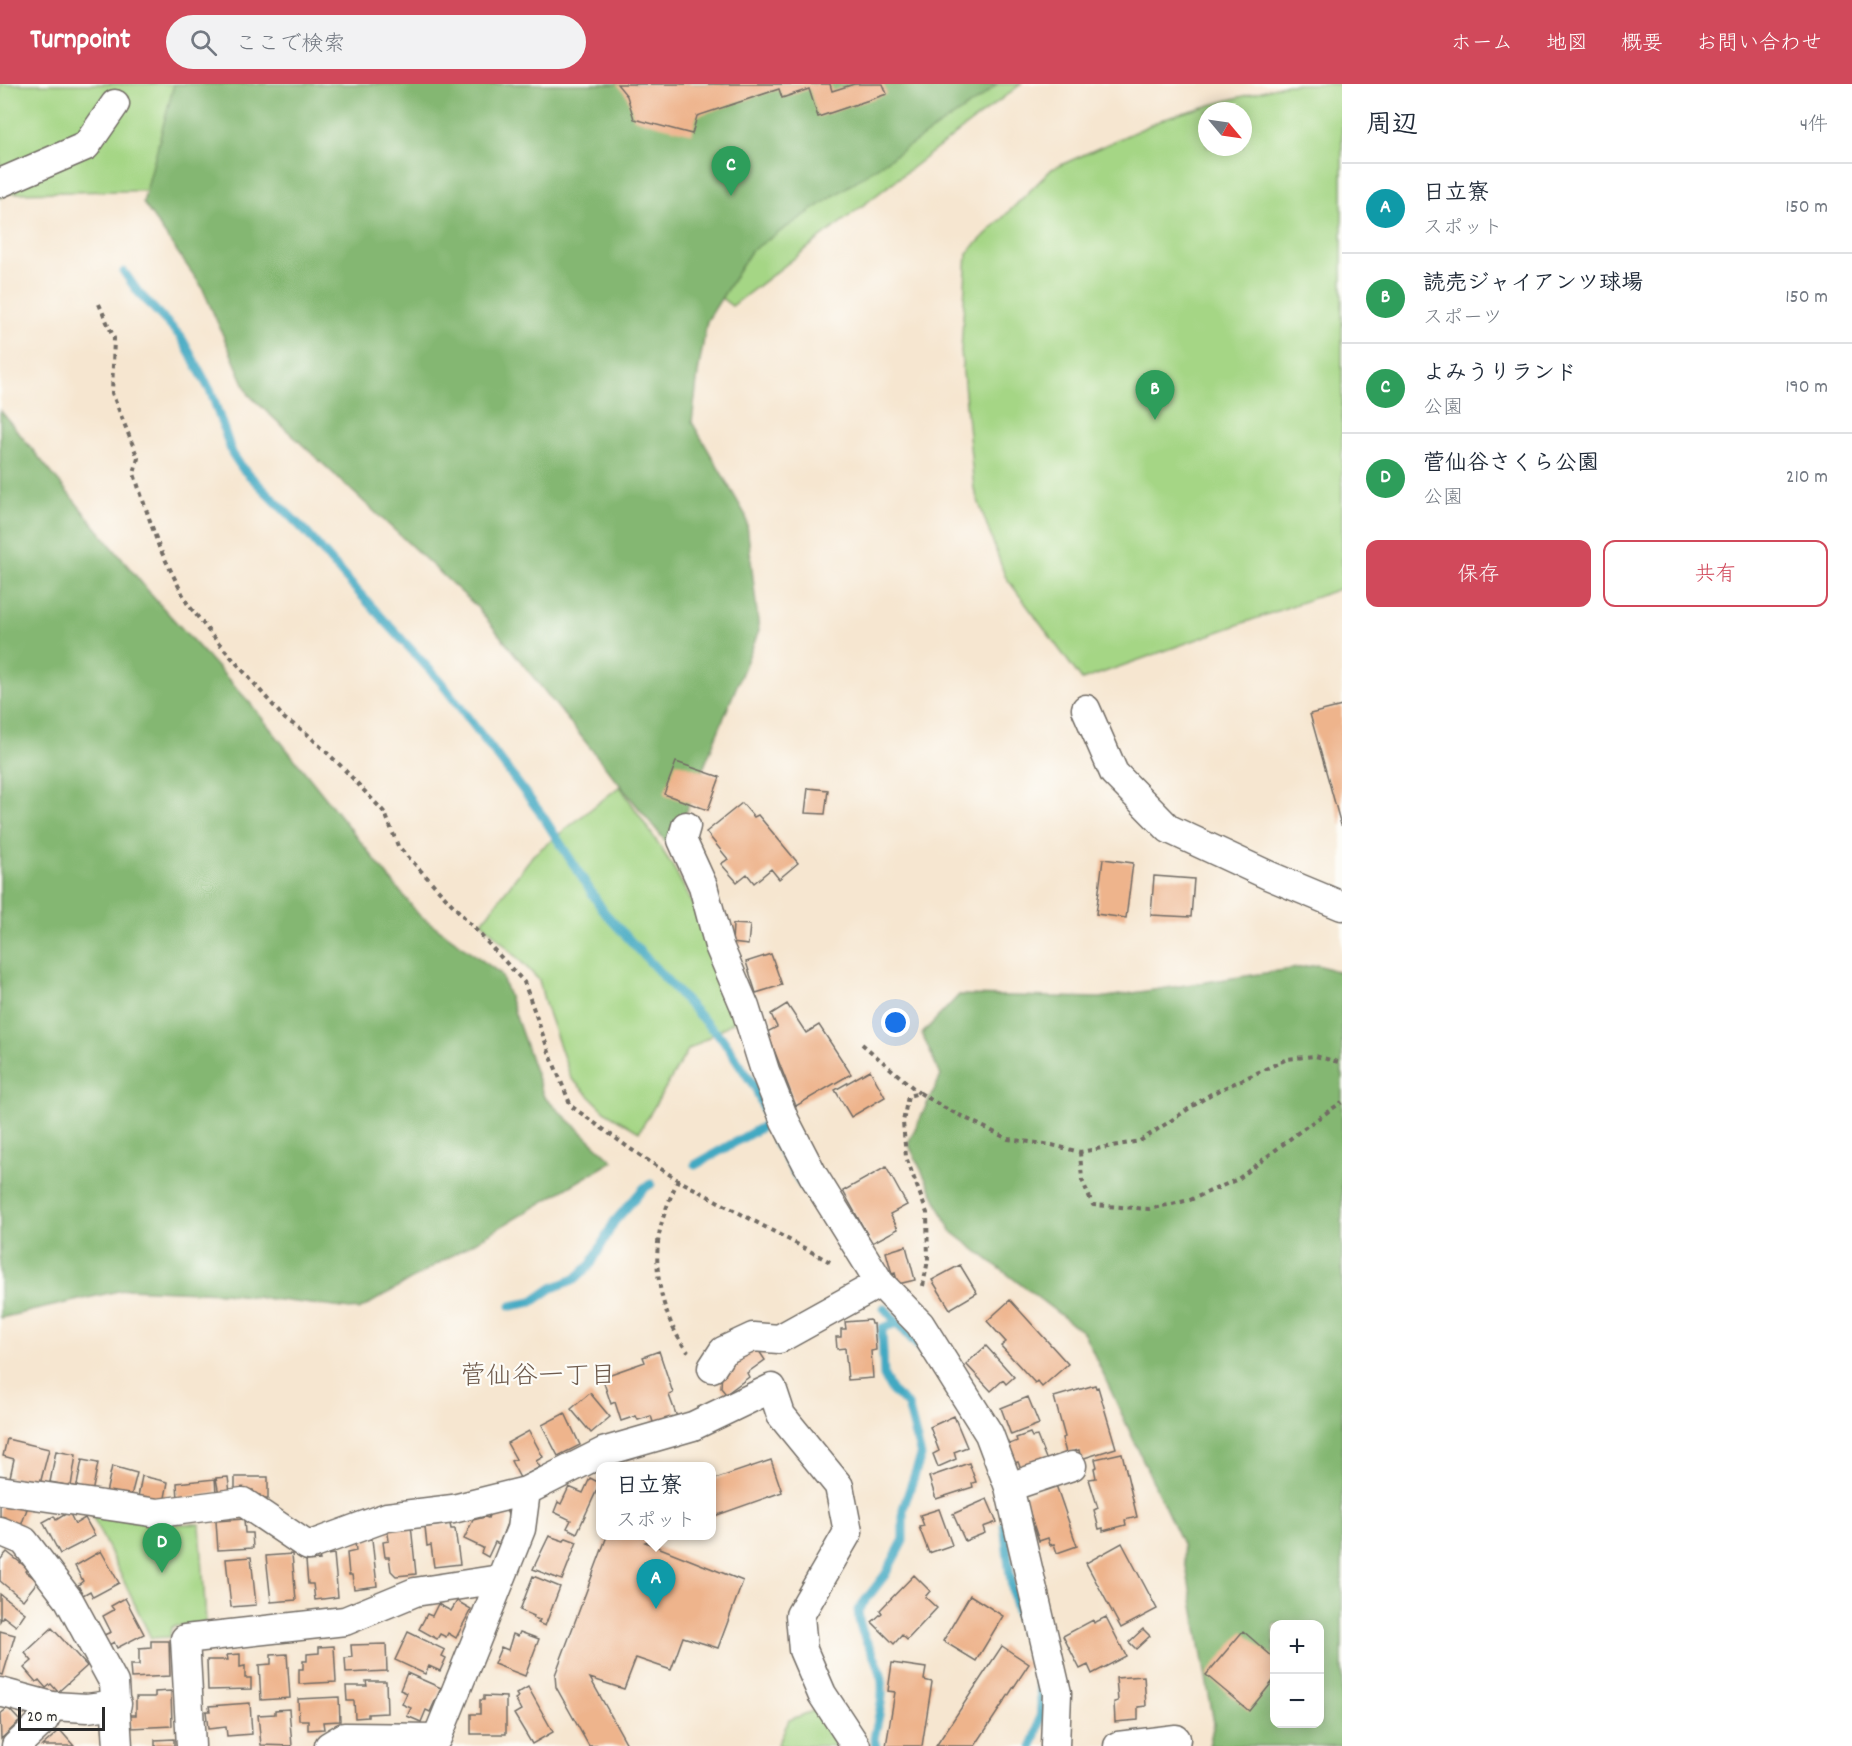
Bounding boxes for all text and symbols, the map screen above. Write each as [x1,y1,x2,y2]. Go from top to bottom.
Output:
search box [166,15,586,69]
text: Turnpoint [30,22,130,62]
icon: search [187,26,220,59]
text: ここで検索 [235,30,345,61]
text: ホーム [1451,30,1513,60]
text: 地図 [1546,30,1588,60]
text: 概要 [1621,30,1663,60]
text: お問い合わせ [1696,30,1822,60]
north arrow [1198,102,1252,156]
text: 周辺 [1366,108,1418,145]
text: 4件 [1800,112,1828,140]
pin: C [712,147,750,196]
text: 日立寮 [1423,179,1489,210]
text: A [1380,194,1391,222]
text: 150 m [1785,194,1828,222]
text: スポット [1423,215,1503,243]
text: 読売ジャイアンツ球場 [1423,269,1643,300]
text: B [1381,284,1390,312]
text: 150 m [1785,284,1828,312]
text: スポーツ [1423,305,1503,333]
text: よみうりランド [1423,359,1577,390]
pin: B [1136,370,1174,420]
text: C [1381,374,1390,402]
text: 190 m [1785,374,1828,402]
text: 公園 [1423,395,1463,423]
text: 菅仙谷さくら公園 [1423,449,1599,480]
text: D [1380,464,1391,492]
text: 210 m [1786,464,1828,492]
text: 公園 [1423,485,1463,513]
button: 保存 [1366,540,1591,607]
button: 共有 [1603,540,1828,607]
your location [881,1008,910,1037]
district label: 菅仙谷一丁目 [460,1359,616,1396]
popup [596,1462,716,1540]
text: 日立寮 [616,1472,682,1503]
text: スポット [616,1508,696,1536]
pin: D [142,1524,182,1573]
pin: A [636,1560,676,1609]
map controls [1270,1620,1324,1728]
button: + [1270,1620,1324,1674]
button: − [1270,1674,1324,1728]
scale bar [18,1704,105,1732]
text: 20 m [27,1706,57,1729]

